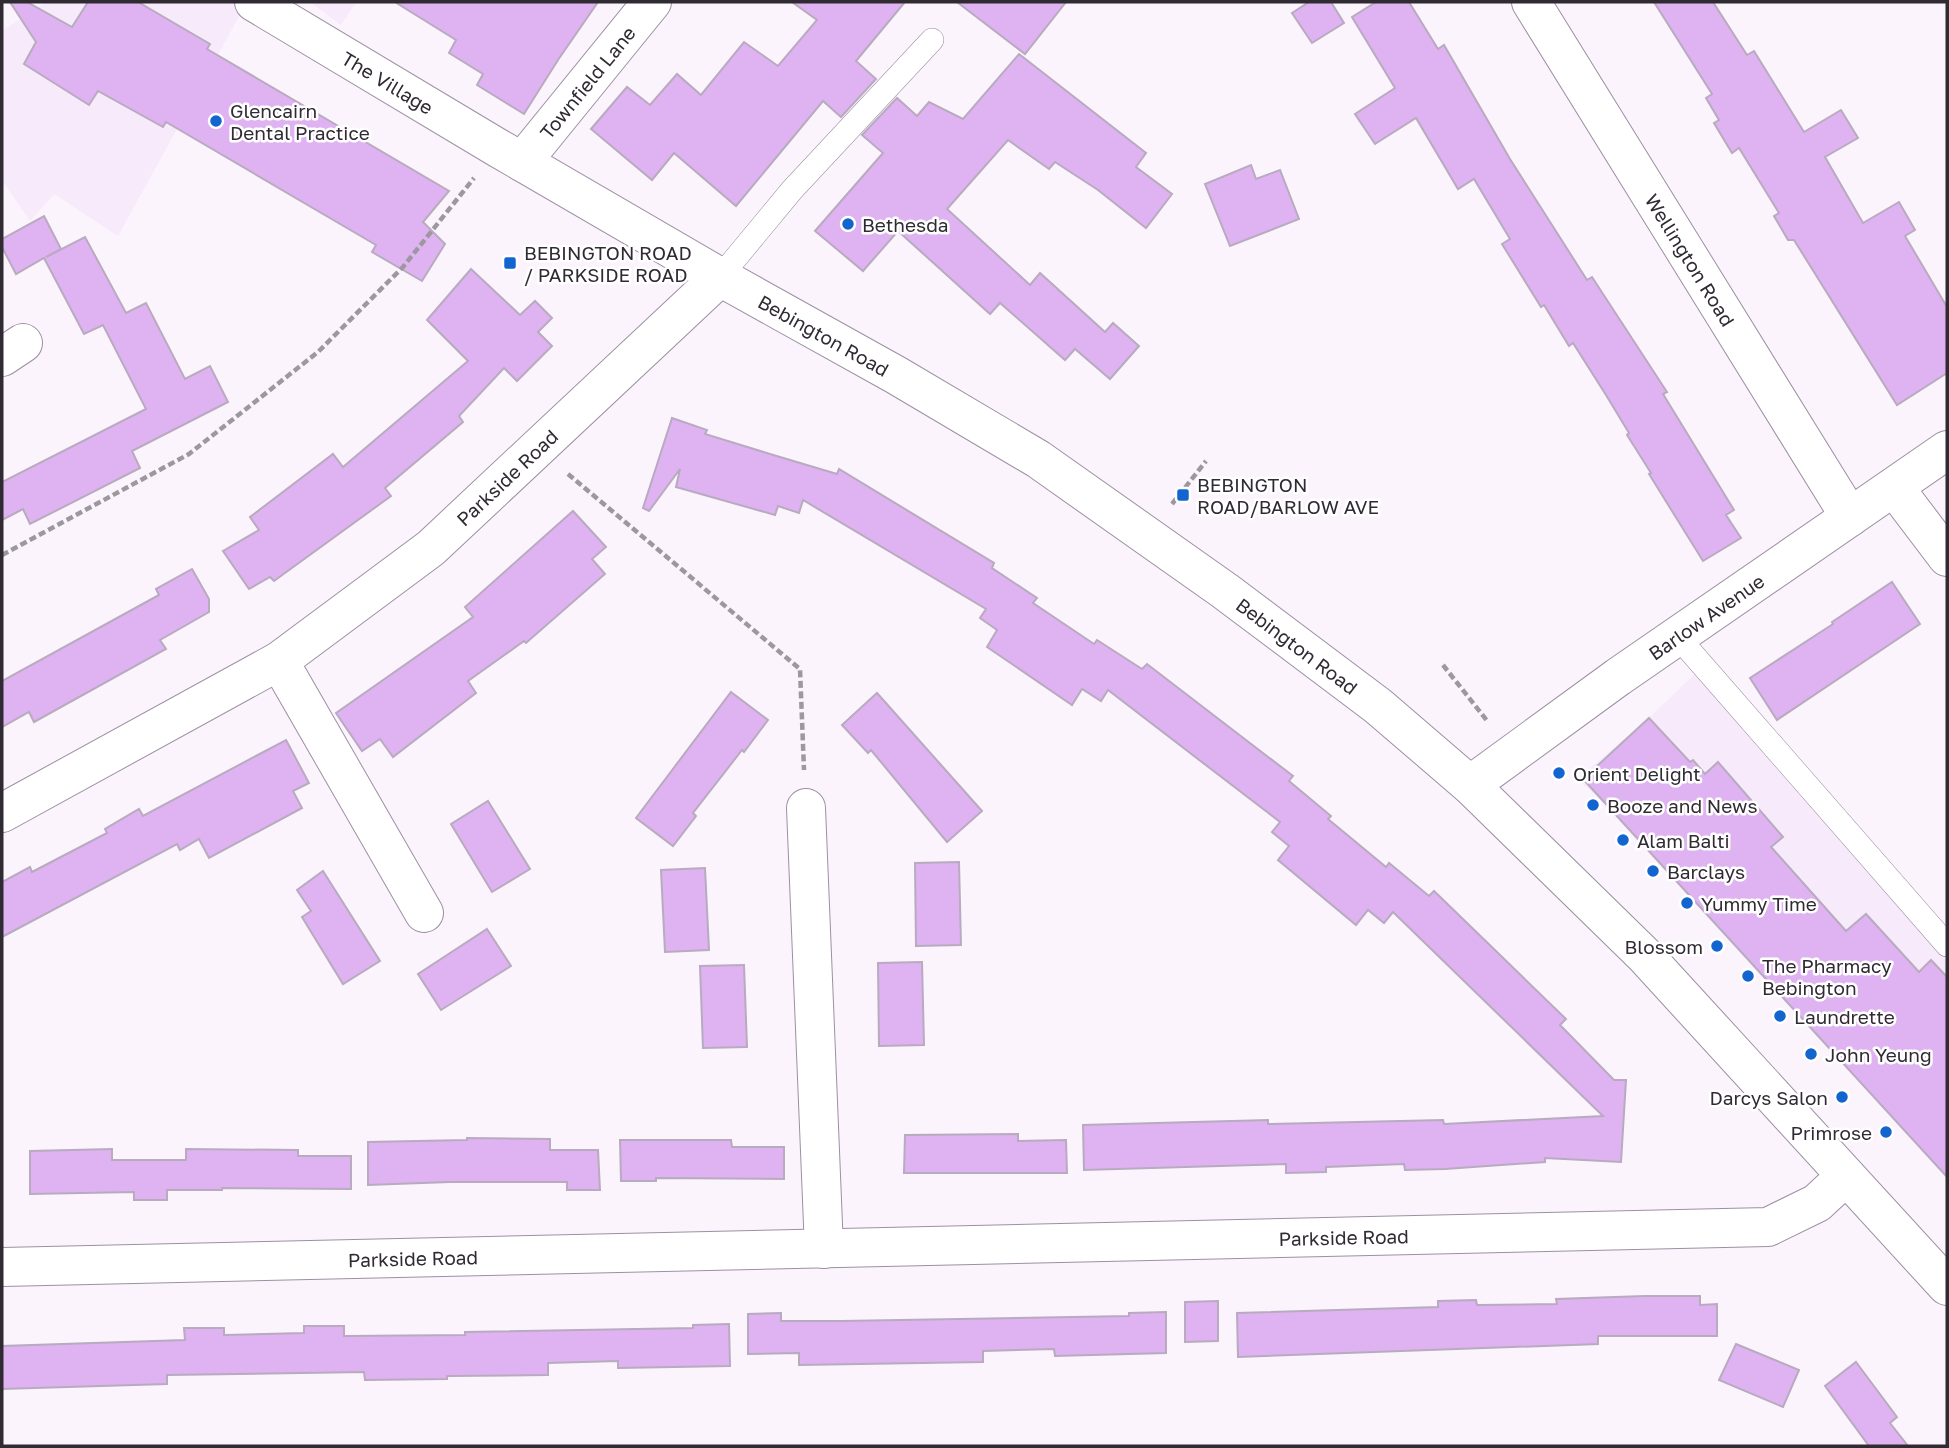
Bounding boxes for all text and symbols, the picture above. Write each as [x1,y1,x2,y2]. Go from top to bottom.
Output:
street label: Townfield Lane [534,21,639,143]
street label: The Village [338,46,438,118]
place label: Glencairn Dental Practice [230,99,370,144]
marker: Glencairn Dental Practice [208,113,224,129]
street label: Wellington Road [1641,189,1740,330]
place label: Bethesda [862,213,949,236]
marker: Bethesda [840,216,856,232]
place label: BEBINGTON ROAD / PARKSIDE ROAD [524,241,692,286]
marker: BEBINGTON ROAD / PARKSIDE ROAD [502,255,518,271]
street label: Bebington Road [755,289,893,380]
street label: Parkside Road [451,424,562,530]
place label: BEBINGTON ROAD/BARLOW AVE [1197,473,1379,518]
marker: BEBINGTON ROAD/BARLOW AVE [1175,487,1191,503]
street label: Barlow Avenue [1644,568,1768,664]
street label: Bebington Road [1232,592,1363,698]
place label: Orient Delight [1573,762,1701,785]
marker: Orient Delight [1551,765,1567,781]
place label: Booze and News [1607,794,1758,817]
marker: Booze and News [1585,797,1601,813]
place label: Alam Balti [1637,829,1730,852]
marker: Alam Balti [1615,832,1631,848]
place label: Barclays [1667,860,1745,883]
marker: Barclays [1645,863,1661,879]
place label: Yummy Time [1701,892,1817,915]
marker: Yummy Time [1679,895,1695,911]
place label: Blossom [1625,935,1703,958]
marker: Blossom [1709,938,1725,954]
place label: The Pharmacy Bebington [1762,954,1892,999]
marker: The Pharmacy Bebington [1740,968,1756,984]
place label: Laundrette [1794,1005,1895,1028]
marker: Laundrette [1772,1008,1788,1024]
place label: John Yeung [1825,1043,1932,1066]
marker: John Yeung [1803,1046,1819,1062]
place label: Darcys Salon [1709,1086,1828,1109]
marker: Darcys Salon [1834,1089,1850,1105]
place label: Primrose [1791,1121,1872,1144]
marker: Primrose [1878,1124,1894,1140]
street label: Parkside Road [1278,1224,1409,1250]
street label: Parkside Road [347,1245,478,1271]

